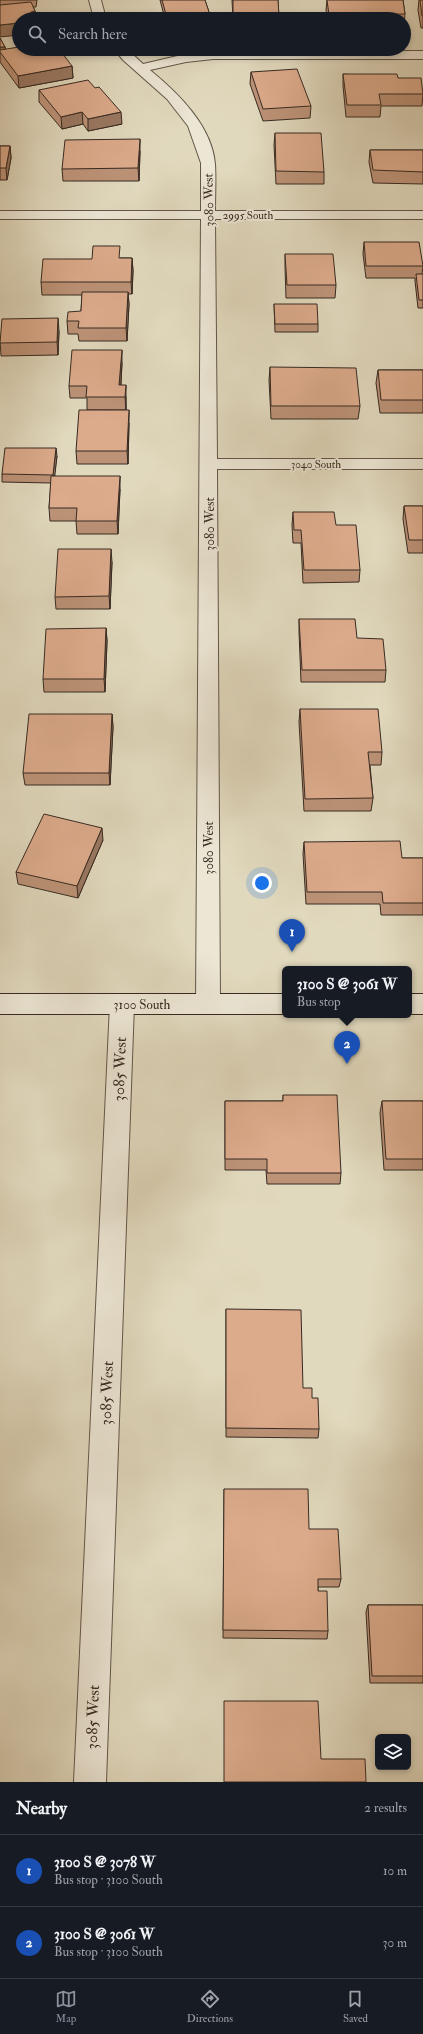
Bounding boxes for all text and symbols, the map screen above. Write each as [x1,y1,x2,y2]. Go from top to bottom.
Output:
search box [12,12,411,56]
icon: search [26,23,48,45]
text: Search here [58,25,127,44]
street label: 3080 West [201,173,217,227]
street label: 2995 South [223,209,273,222]
street label: 3040 South [291,458,341,471]
street label: 3080 West [202,497,218,551]
street label: 3080 West [201,821,217,875]
your location [252,873,272,893]
pin: 1 [279,919,305,952]
popup [282,966,412,1018]
text: 3100 S @ 3061 W [297,975,397,994]
text: Bus stop [297,994,341,1010]
street label: 3100 South [114,997,171,1013]
pin: 2 [334,1031,360,1064]
street label: 3085 West [109,1036,131,1102]
street label: 3085 West [96,1360,118,1426]
street label: 3085 West [82,1684,104,1750]
map controls [375,1734,411,1770]
button: layers [375,1734,411,1770]
text: Nearby [16,1798,67,1819]
text: 2 results [364,1800,407,1816]
text: 3100 S @ 3078 W [54,1853,155,1872]
text: 1 [27,1863,31,1879]
text: 10 m [383,1863,407,1879]
text: Bus stop · 3100 South [54,1872,163,1888]
text: 3100 S @ 3061 W [54,1925,154,1944]
text: 2 [26,1935,32,1951]
text: 30 m [383,1935,407,1951]
text: Bus stop · 3100 South [54,1944,163,1960]
tab: Map [55,1988,77,2025]
tab: Directions [187,1988,233,2025]
tab: Saved [343,1988,368,2025]

